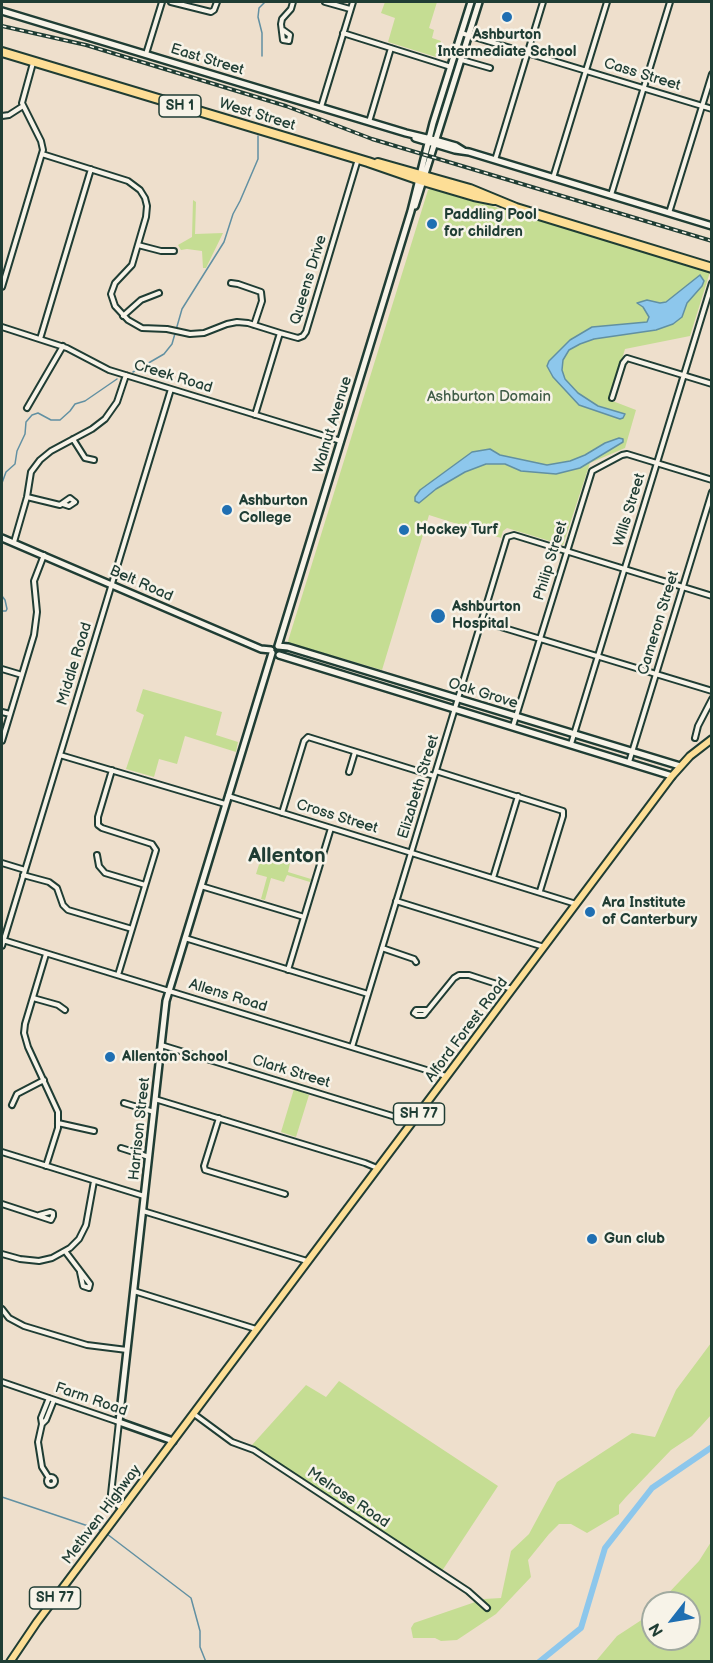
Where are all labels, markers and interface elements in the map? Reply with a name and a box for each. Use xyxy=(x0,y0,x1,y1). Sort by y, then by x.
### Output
marker: Ashburton Intermediate School xyxy=(500,10,514,24)
place label: Ashburton Intermediate School xyxy=(437,26,577,61)
street label: East Street xyxy=(168,40,246,80)
street label: Cass Street xyxy=(601,55,683,95)
road number: SH 1 xyxy=(159,95,201,117)
street label: West Street xyxy=(217,95,297,135)
place label: Paddling Pool for children xyxy=(444,206,537,241)
marker: Paddling Pool for children xyxy=(425,217,439,231)
street label: Queens Drive xyxy=(287,233,331,327)
street label: Creek Road xyxy=(132,357,214,397)
street label: Walnut Avenue xyxy=(310,374,356,476)
park label: Ashburton Domain xyxy=(427,388,551,406)
street label: Wills Street xyxy=(610,471,650,549)
place label: Ashburton College xyxy=(239,492,308,527)
marker: Ashburton College xyxy=(220,503,234,517)
street label: Philip Street xyxy=(530,519,572,603)
place label: Hockey Turf xyxy=(416,521,498,539)
marker: Hockey Turf xyxy=(397,523,411,537)
street label: Belt Road xyxy=(107,562,175,606)
street label: Cameron Street xyxy=(635,569,683,677)
place label: Ashburton Hospital xyxy=(452,598,521,633)
marker: Ashburton Hospital xyxy=(429,607,447,625)
street label: Middle Road xyxy=(54,620,96,708)
street label: Oak Grove xyxy=(446,675,520,713)
street label: Elizabeth Street xyxy=(395,733,443,841)
street label: Cross Street xyxy=(294,796,380,838)
district label: Allenton xyxy=(248,844,326,870)
place label: Ara Institute of Canterbury xyxy=(602,894,697,929)
marker: Ara Institute of Canterbury xyxy=(583,905,597,919)
street label: Alford Forest Road xyxy=(422,974,512,1086)
street label: Allens Road xyxy=(187,976,269,1016)
place label: Allenton School xyxy=(122,1048,228,1066)
marker: Allenton School xyxy=(103,1050,117,1064)
street label: Clark Street xyxy=(250,1052,332,1092)
street label: Harrison Street xyxy=(126,1077,154,1181)
road number: SH 77 xyxy=(394,1103,444,1125)
place label: Gun club xyxy=(604,1230,665,1248)
marker: Gun club xyxy=(585,1232,599,1246)
street label: Farm Road xyxy=(53,1379,129,1421)
street label: Methven Highway xyxy=(59,1462,145,1568)
street label: Melrose Road xyxy=(303,1464,393,1532)
road number: SH 77 xyxy=(29,1587,80,1609)
north arrow xyxy=(641,1591,701,1651)
text: N xyxy=(646,1619,668,1640)

